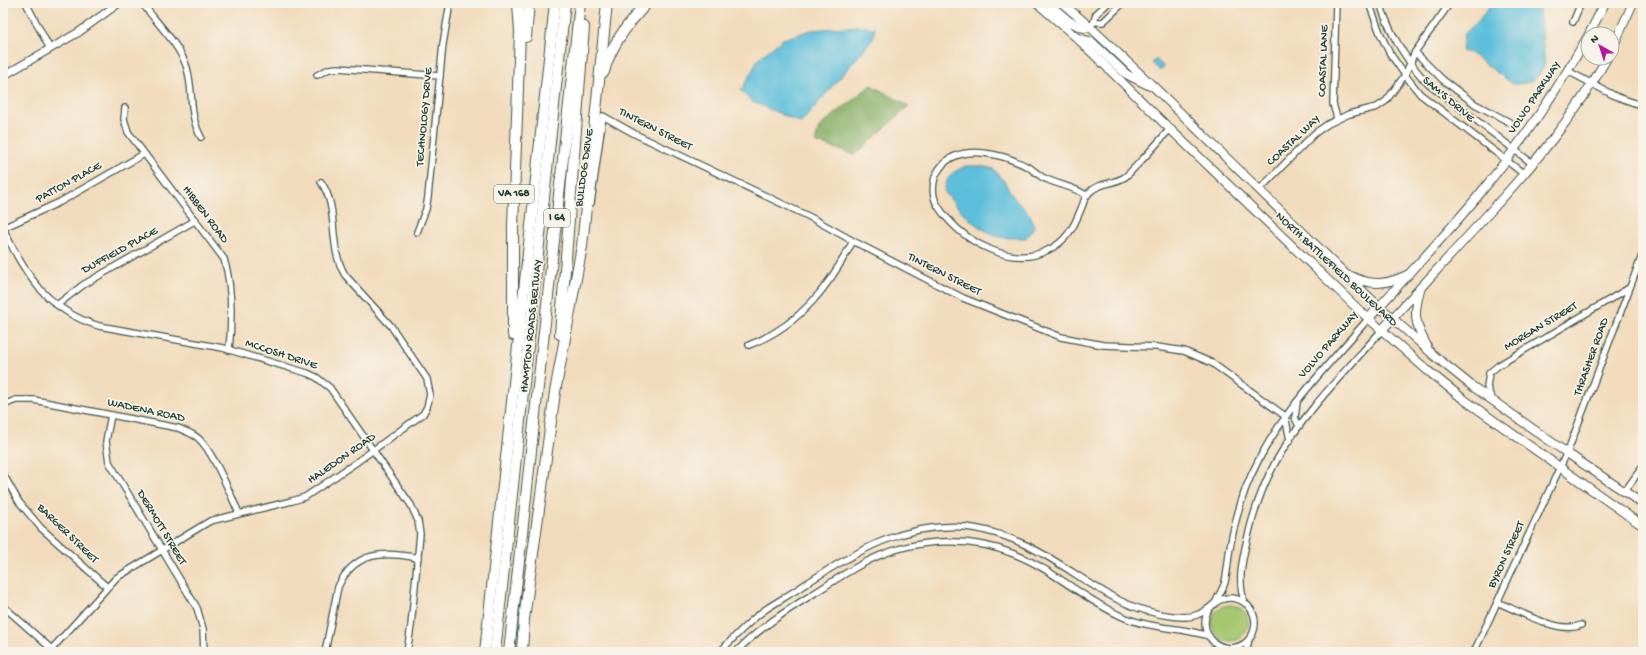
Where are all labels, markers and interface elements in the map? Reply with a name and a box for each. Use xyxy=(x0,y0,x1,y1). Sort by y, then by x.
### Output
street label: COASTAL LANE xyxy=(1316,24,1332,97)
north arrow xyxy=(1580,26,1620,66)
text: N xyxy=(1588,33,1602,47)
street label: VOLVO PARKWAY xyxy=(1505,59,1565,138)
street label: TECHNOLOGY DRIVE xyxy=(414,66,436,168)
street label: SAM'S DRIVE xyxy=(1419,74,1477,126)
street label: TINTERN STREET xyxy=(615,105,695,155)
street label: COASTAL WAY xyxy=(1264,112,1324,169)
street label: BULLDOG DRIVE xyxy=(572,128,597,209)
street label: PATTON PLACE xyxy=(33,159,105,207)
street label: HIBBEN ROAD xyxy=(179,183,231,247)
road number: VA 168 xyxy=(494,185,534,203)
road number: I 64 xyxy=(544,209,570,227)
street label: NORTH BATTLEFIELD BOULEVARD xyxy=(1272,210,1400,330)
street label: DUFFIELD PLACE xyxy=(79,224,161,278)
street label: TINTERN STREET xyxy=(904,250,984,300)
street label: HAMPTON ROADS BELTWAY xyxy=(518,258,546,393)
street label: MORGAN STREET xyxy=(1502,299,1581,354)
street label: VOLVO PARKWAY xyxy=(1295,308,1362,382)
street label: THRASHER ROAD xyxy=(1571,316,1613,399)
street label: MCCOSH DRIVE xyxy=(243,337,319,373)
street label: WADENA ROAD xyxy=(106,396,186,426)
street label: HALEDON ROAD xyxy=(305,430,379,488)
street label: DERMOTT STREET xyxy=(133,487,190,569)
street label: BARGER STREET xyxy=(33,501,102,568)
street label: BYRON STREET xyxy=(1485,518,1529,591)

